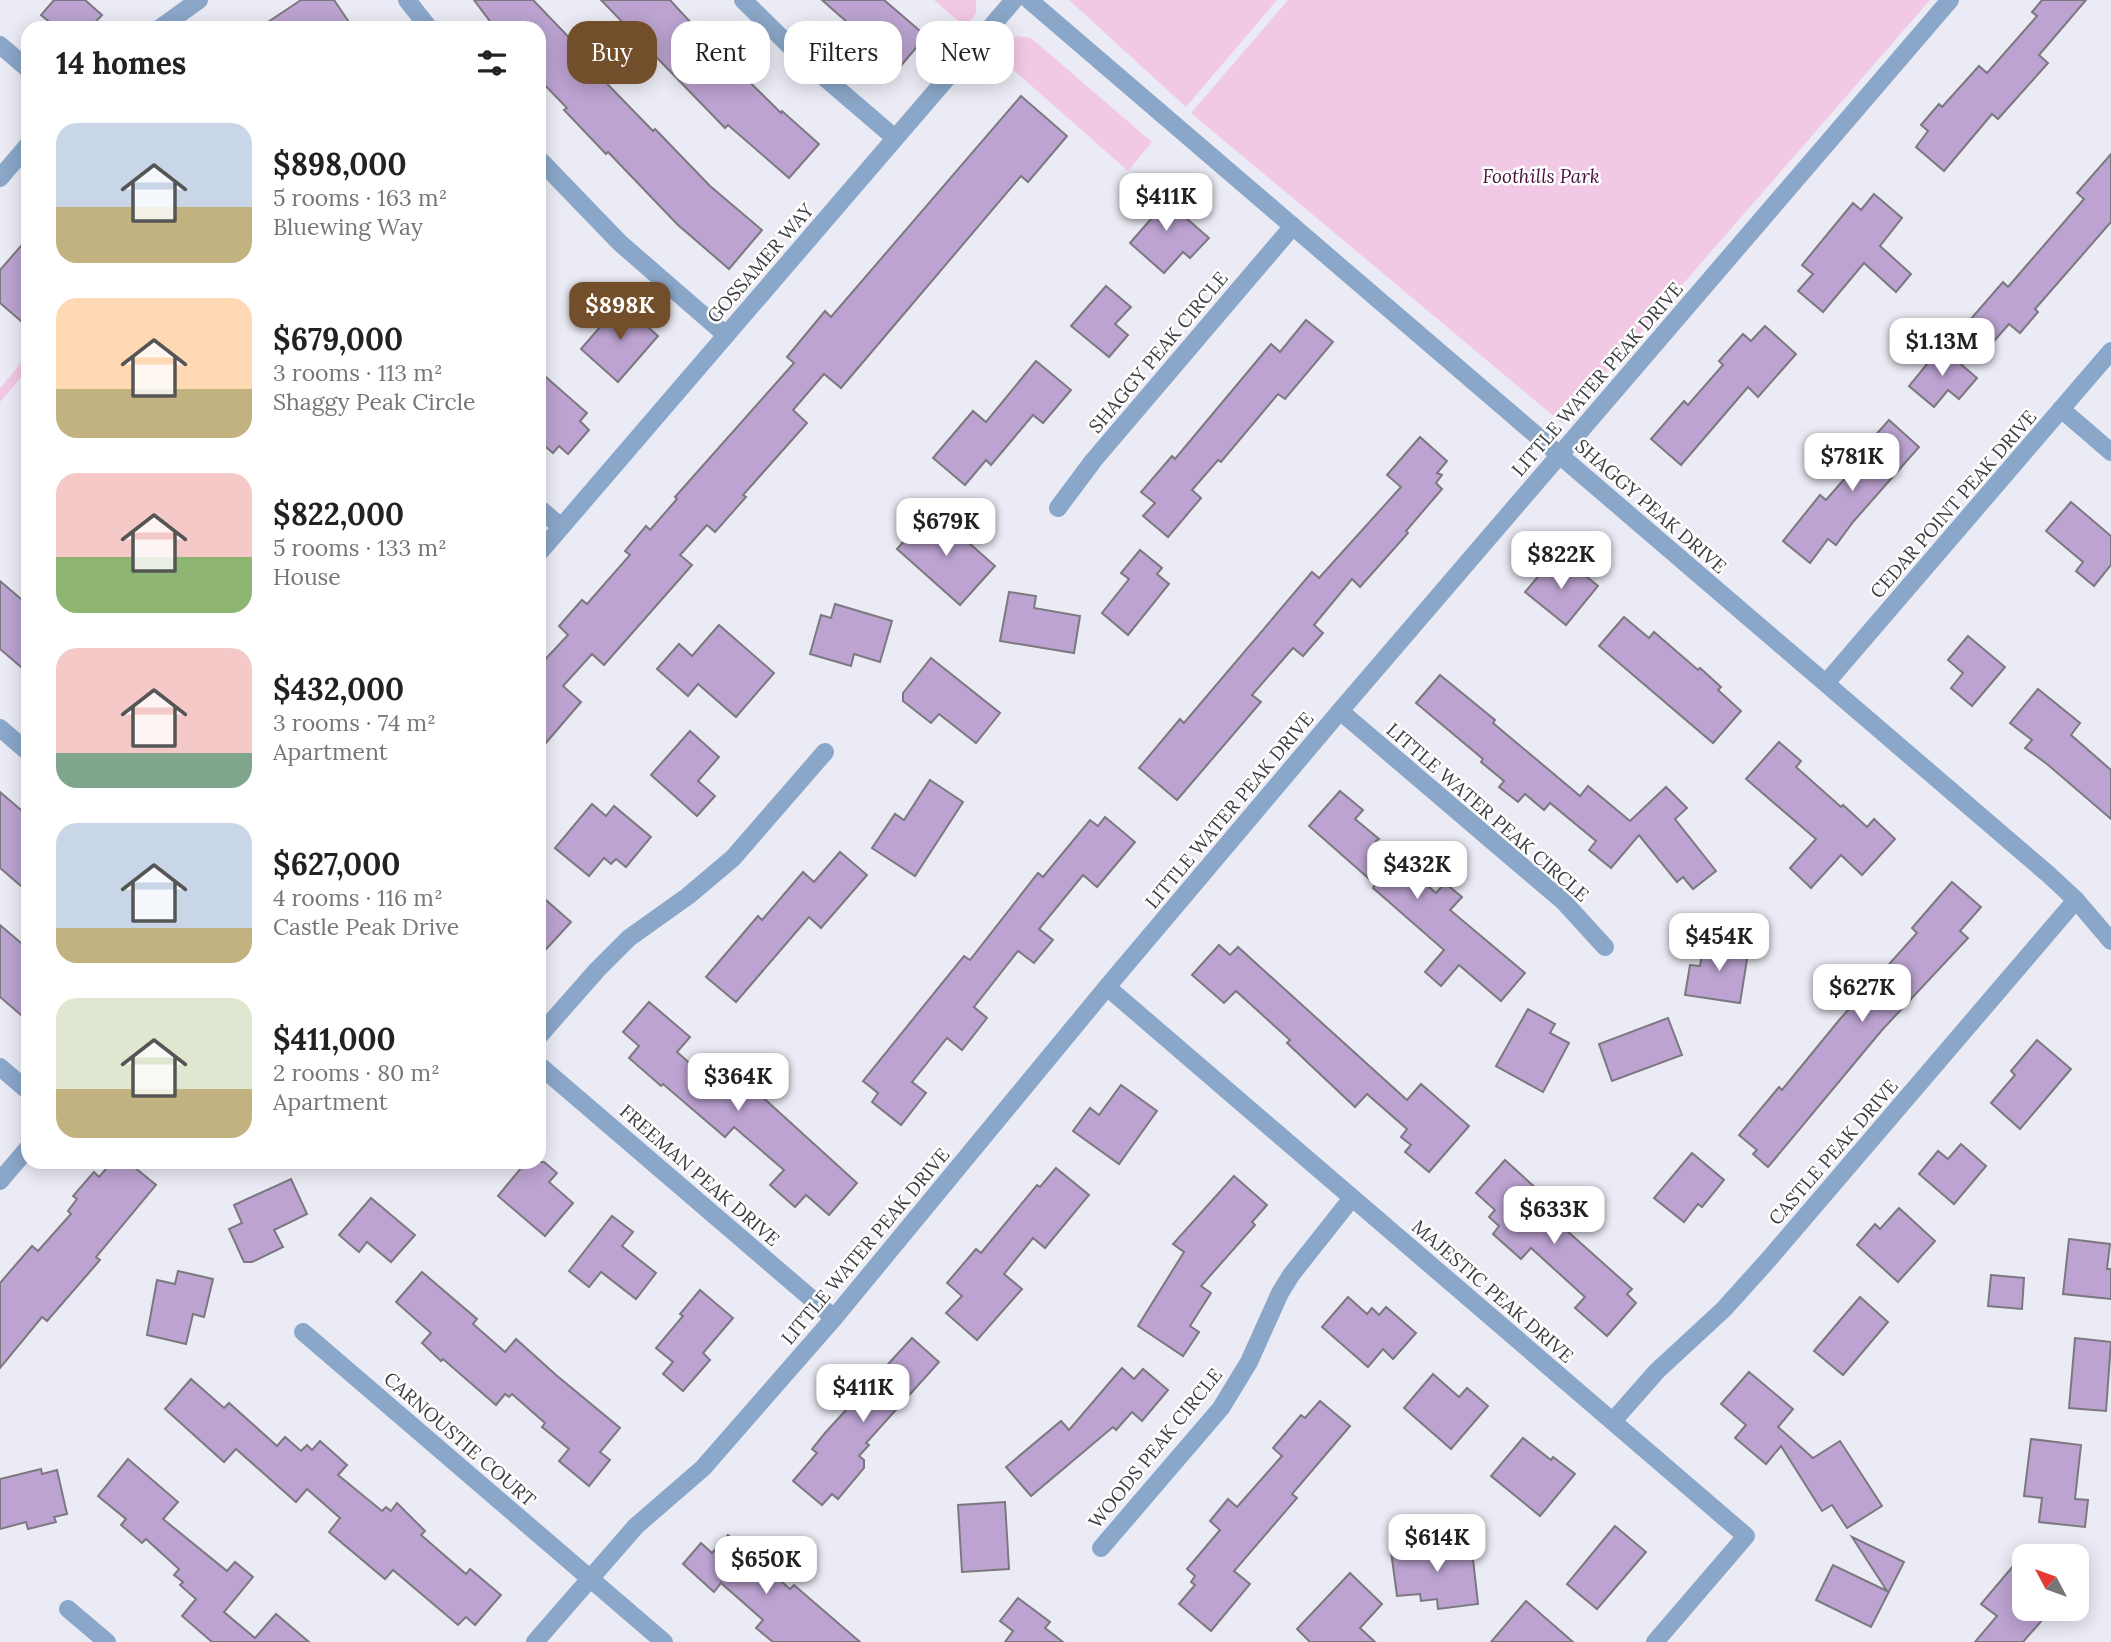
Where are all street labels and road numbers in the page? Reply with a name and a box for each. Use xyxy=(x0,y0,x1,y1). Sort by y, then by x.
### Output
street label: GOSSAMER WAY xyxy=(702,198,819,328)
street label: SHAGGY PEAK CIRCLE xyxy=(1083,266,1233,438)
street label: LITTLE WATER PEAK DRIVE xyxy=(1506,277,1688,481)
street label: CEDAR POINT PEAK DRIVE xyxy=(1865,405,2041,603)
street label: SHAGGY PEAK DRIVE xyxy=(1570,434,1732,578)
street label: LITTLE WATER PEAK DRIVE xyxy=(1140,707,1318,913)
street label: LITTLE WATER PEAK CIRCLE xyxy=(1382,717,1594,907)
street label: CASTLE PEAK DRIVE xyxy=(1763,1074,1903,1230)
street label: FREEMAN PEAK DRIVE xyxy=(615,1099,785,1251)
street label: LITTLE WATER PEAK DRIVE xyxy=(776,1143,954,1349)
street label: MAJESTIC PEAK DRIVE xyxy=(1407,1214,1579,1368)
street label: WOODS PEAK CIRCLE xyxy=(1083,1363,1227,1533)
street label: CARNOUSTIE COURT xyxy=(379,1367,541,1511)

